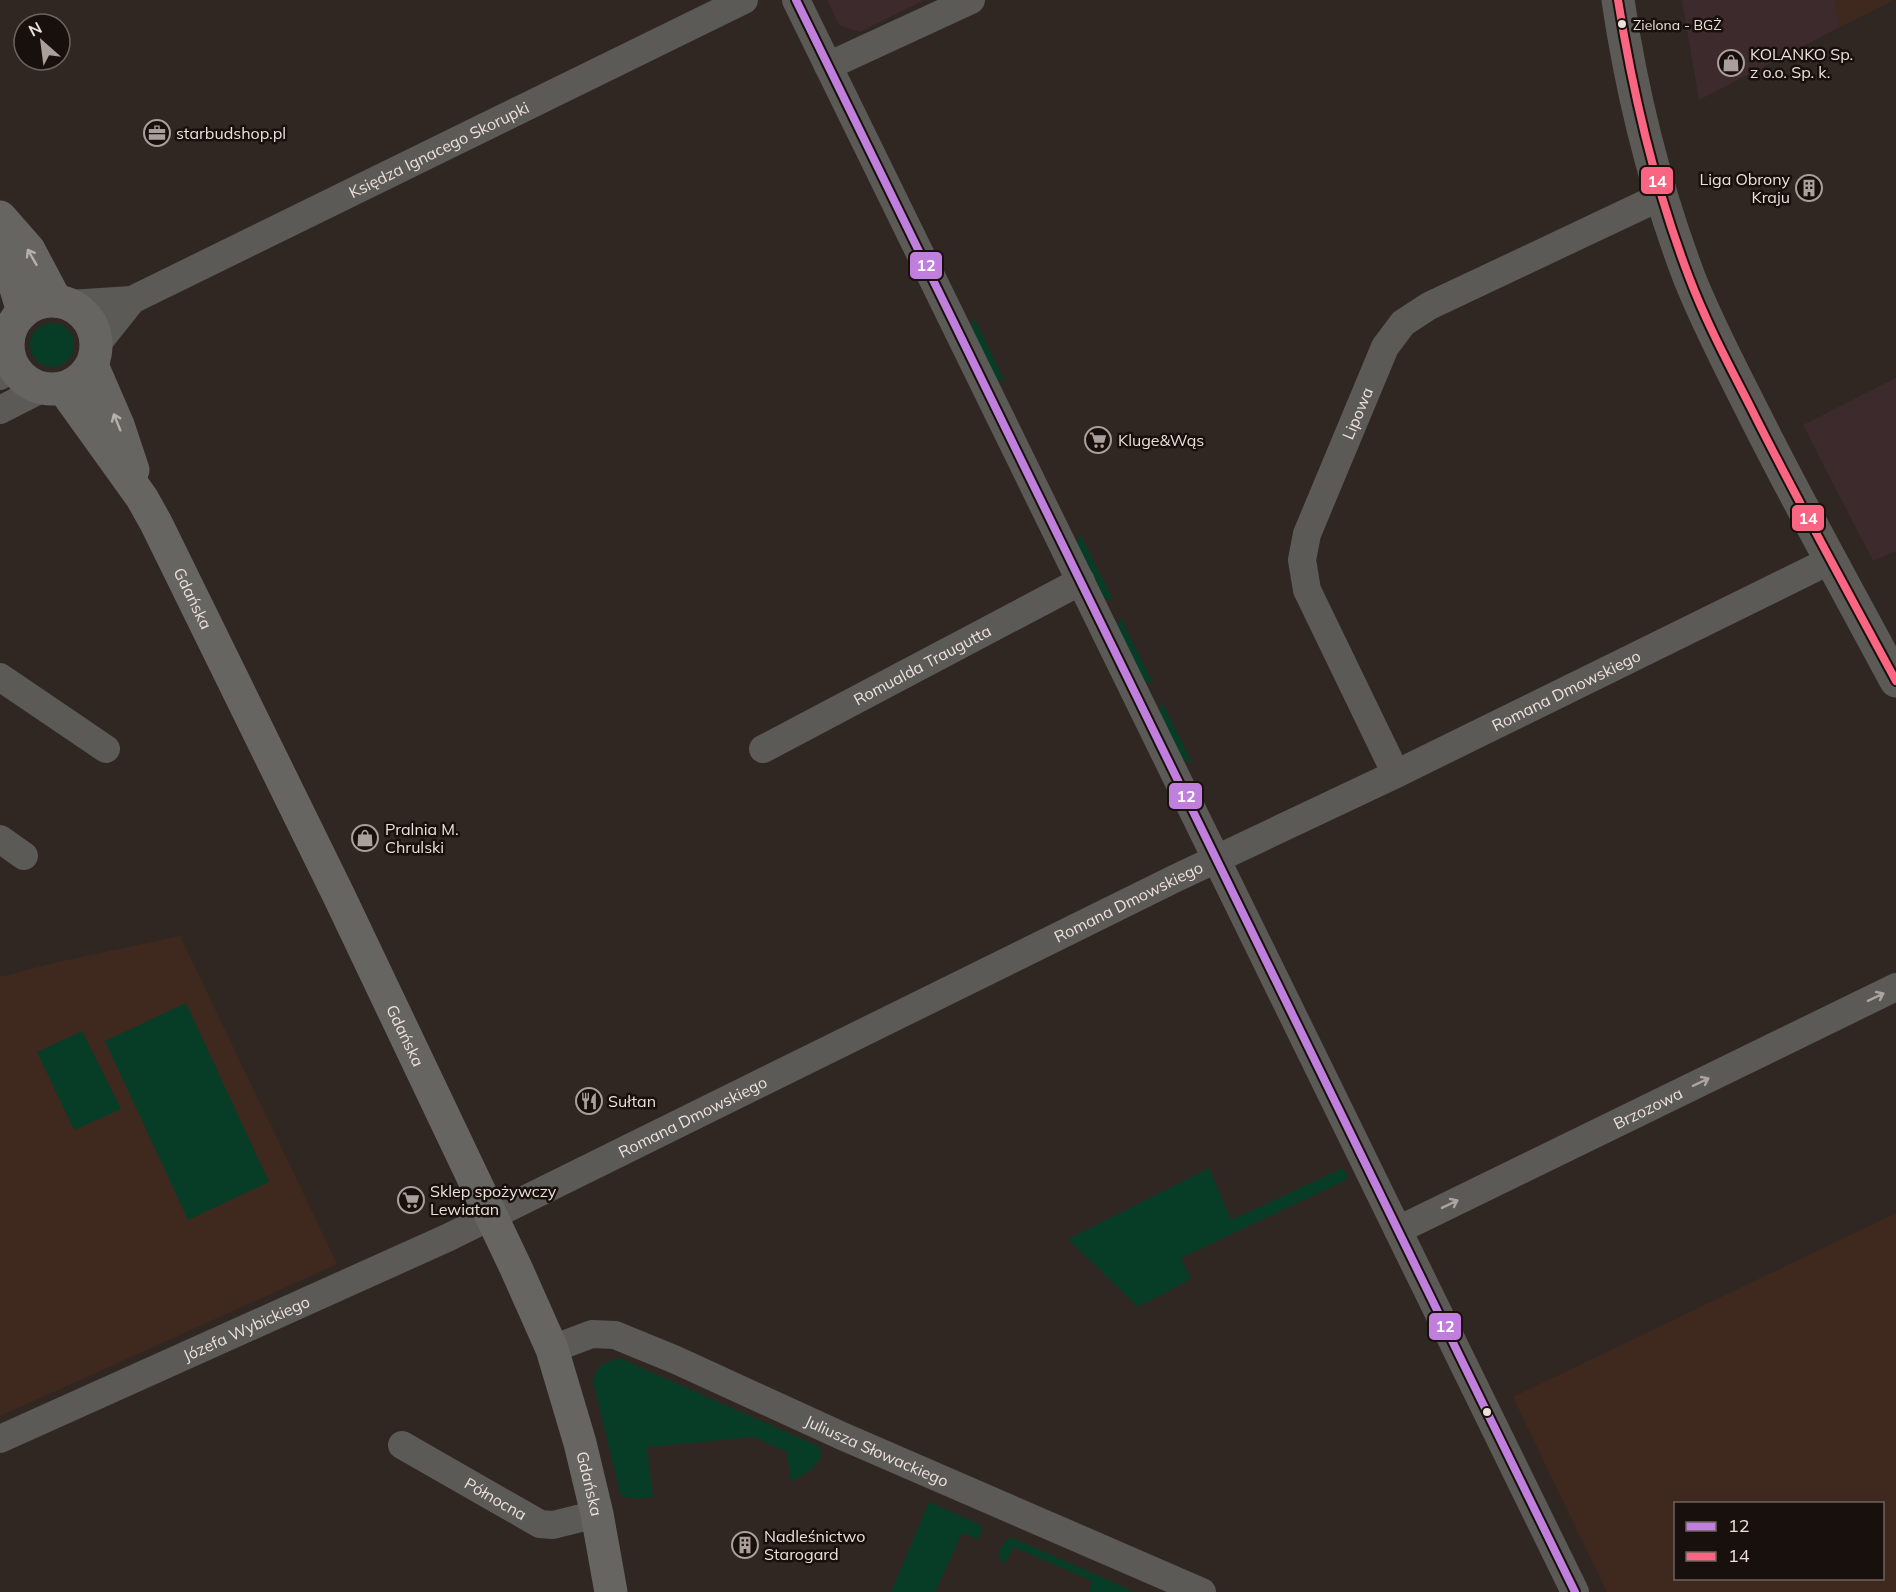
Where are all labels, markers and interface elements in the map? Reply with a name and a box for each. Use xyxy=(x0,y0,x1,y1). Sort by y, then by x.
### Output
north arrow xyxy=(12,12,72,72)
place label: Zielona - BGŻ xyxy=(1633,16,1722,34)
text: N xyxy=(25,17,45,40)
marker: Zielona - BGŻ xyxy=(1616,18,1628,30)
place label: KOLANKO Sp. z o.o. Sp. k. xyxy=(1750,44,1853,82)
shop icon: KOLANKO Sp. z o.o. Sp. k. xyxy=(1716,48,1746,78)
street label: Księdza Ignacego Skorupki xyxy=(345,97,532,202)
office icon: starbudshop.pl xyxy=(142,118,172,148)
place label: starbudshop.pl xyxy=(176,123,286,143)
line badge: 14 xyxy=(1640,166,1674,195)
place label: Liga Obrony Kraju xyxy=(1699,169,1790,207)
text: 14 xyxy=(1647,171,1667,191)
building icon: Liga Obrony Kraju xyxy=(1794,173,1824,203)
one-way arrow xyxy=(25,249,37,266)
line badge: 12 xyxy=(909,251,943,280)
text: 12 xyxy=(916,255,936,275)
street label: Lipowa xyxy=(1338,384,1377,442)
one-way arrow xyxy=(111,414,122,432)
supermarket icon: Kluge&Wąs xyxy=(1083,425,1113,455)
place label: Kluge&Wąs xyxy=(1118,430,1204,450)
line badge: 14 xyxy=(1791,504,1825,532)
text: 14 xyxy=(1798,508,1818,528)
street label: Gdańska xyxy=(169,564,216,632)
street label: Romualda Traugutta xyxy=(850,620,994,709)
street label: Romana Dmowskiego xyxy=(1488,645,1644,735)
line badge: 12 xyxy=(1168,782,1203,810)
text: 12 xyxy=(1176,786,1196,806)
place label: Pralnia M. Chrulski xyxy=(385,819,459,857)
shop icon: Pralnia M. Chrulski xyxy=(350,823,380,853)
street label: Romana Dmowskiego xyxy=(1051,857,1206,947)
one-way arrow xyxy=(1867,990,1885,1002)
street label: Gdańska xyxy=(382,1001,429,1070)
street label: Romana Dmowskiego xyxy=(615,1072,770,1162)
one-way arrow xyxy=(1692,1076,1710,1088)
street label: Brzozowa xyxy=(1610,1083,1686,1133)
restaurant icon: Sułtan xyxy=(574,1086,604,1116)
place label: Sułtan xyxy=(608,1091,656,1111)
place label: Sklep spożywczy Lewiatan xyxy=(430,1181,557,1219)
supermarket icon: Sklep spożywczy Lewiatan xyxy=(396,1185,426,1215)
one-way arrow xyxy=(1441,1198,1459,1210)
street label: Józefa Wybickiego xyxy=(180,1291,313,1365)
line badge: 12 xyxy=(1428,1312,1462,1341)
text: 12 xyxy=(1435,1316,1455,1336)
unlabelled marker xyxy=(1481,1406,1493,1418)
street label: Juliusza Słowackiego xyxy=(802,1410,952,1491)
street label: Gdańska xyxy=(572,1449,607,1518)
street label: Północna xyxy=(461,1473,530,1524)
legend xyxy=(1674,1502,1884,1580)
text: 12 xyxy=(1728,1514,1750,1537)
place label: Nadleśnictwo Starogard xyxy=(764,1526,865,1564)
building icon: Nadleśnictwo Starogard xyxy=(730,1530,760,1560)
text: 14 xyxy=(1728,1544,1750,1567)

